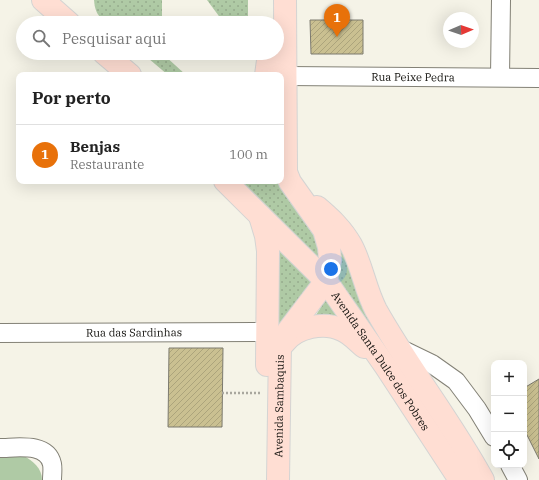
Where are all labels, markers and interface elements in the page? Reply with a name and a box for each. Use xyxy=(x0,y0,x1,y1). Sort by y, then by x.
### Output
pin: 1 xyxy=(324,4,350,37)
north arrow xyxy=(443,12,479,48)
search box xyxy=(16,16,284,60)
icon: search xyxy=(30,27,52,49)
text: Pesquisar aqui xyxy=(62,29,166,48)
street label: Rua Peixe Pedra xyxy=(371,70,455,84)
text: Por perto xyxy=(32,87,111,109)
text: Benjas xyxy=(70,137,120,156)
text: 1 xyxy=(41,146,49,163)
text: 100 m xyxy=(229,146,268,163)
text: Restaurante xyxy=(70,156,144,173)
your location xyxy=(321,259,341,279)
street label: Avenida Santa Dulce dos Pobres xyxy=(328,289,433,433)
street label: Rua das Sardinhas xyxy=(86,325,182,340)
street label: Avenida Sambaquis xyxy=(271,355,287,457)
map controls xyxy=(491,360,527,468)
button: + xyxy=(491,360,527,396)
button: − xyxy=(491,396,527,432)
button: locate xyxy=(491,432,527,468)

